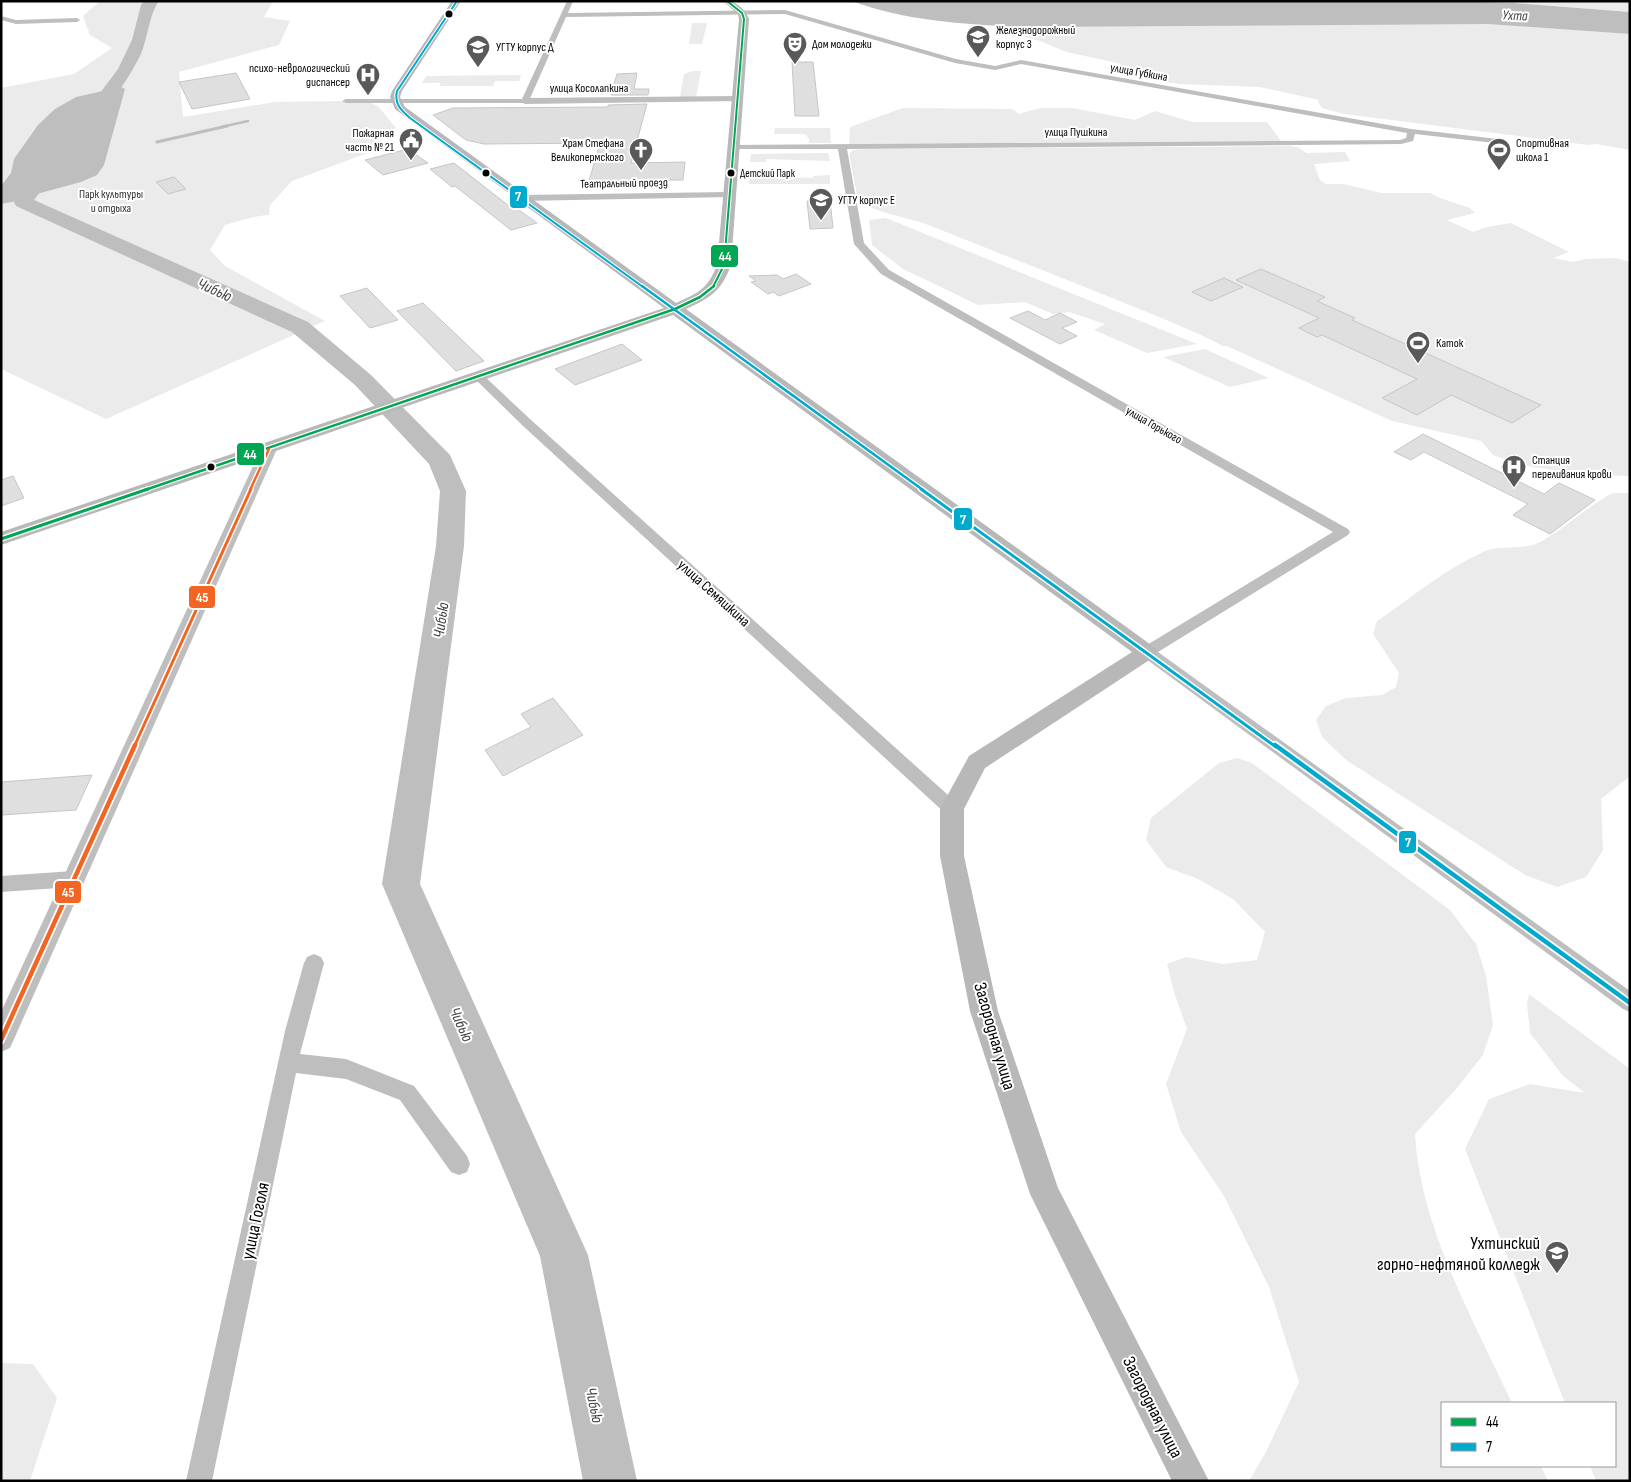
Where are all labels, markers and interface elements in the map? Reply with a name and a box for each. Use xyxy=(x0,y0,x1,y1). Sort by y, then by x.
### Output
water label: Ухта xyxy=(1502,7,1528,24)
unlabelled marker xyxy=(444,9,454,19)
place label: Железнодорожный корпус 3 xyxy=(996,23,1075,52)
school or university icon: Железнодорожный корпус 3 xyxy=(965,24,991,58)
theatre icon: Дом молодежи xyxy=(782,31,808,65)
school or university icon: УГТУ корпус Д xyxy=(465,34,491,68)
place label: Дом молодежи xyxy=(812,37,872,52)
place label: УГТУ корпус Д xyxy=(496,40,554,55)
street label: улица Губкина xyxy=(1109,60,1169,85)
place label: психо-неврологический диспансер xyxy=(249,61,350,90)
hospital icon: психо-неврологический диспансер xyxy=(355,62,381,96)
street label: улица Косолапкина xyxy=(550,81,629,96)
street label: улица Пушкина xyxy=(1045,125,1108,140)
place label: Пожарная часть № 21 xyxy=(345,126,395,155)
public building icon: Пожарная часть № 21 xyxy=(398,127,424,161)
place label: Храм Стефана Великопермского xyxy=(551,136,624,165)
place label: Спортивная школа 1 xyxy=(1516,136,1569,165)
church icon: Храм Стефана Великопермского xyxy=(628,137,654,171)
sports icon: Спортивная школа 1 xyxy=(1486,137,1512,171)
place label: Детский Парк xyxy=(740,167,796,180)
unlabelled marker xyxy=(481,168,491,178)
marker: Детский Парк xyxy=(726,168,736,178)
street label: Театральный проезд xyxy=(580,175,668,192)
line badge: 7 xyxy=(509,185,528,209)
park label: Парк культуры и отдыха xyxy=(79,187,143,216)
school or university icon: УГТУ корпус Е xyxy=(808,187,834,221)
text: 7 xyxy=(515,188,522,205)
place label: УГТУ корпус Е xyxy=(838,193,895,208)
line badge: 44 xyxy=(710,244,739,268)
text: 44 xyxy=(718,248,732,265)
water label: Чибью xyxy=(194,274,235,306)
sports icon: Каток xyxy=(1405,330,1431,364)
place label: Каток xyxy=(1436,336,1464,351)
street label: улица Горького xyxy=(1123,403,1185,448)
line badge: 44 xyxy=(236,442,265,466)
text: 44 xyxy=(243,446,257,463)
place label: Станция переливания крови xyxy=(1532,453,1612,482)
hospital icon: Станция переливания крови xyxy=(1501,454,1527,488)
unlabelled marker xyxy=(206,462,216,472)
line badge: 7 xyxy=(953,507,973,531)
text: 7 xyxy=(960,511,967,528)
street label: улица Семяшкина xyxy=(673,556,754,631)
line badge: 45 xyxy=(188,585,216,609)
text: 45 xyxy=(196,589,208,606)
water label: Чибью xyxy=(430,601,453,639)
line badge: 7 xyxy=(1398,830,1417,854)
text: 7 xyxy=(1405,834,1412,851)
line badge: 45 xyxy=(54,880,82,904)
text: 45 xyxy=(62,884,74,901)
street label: Загородная улица xyxy=(969,980,1020,1092)
water label: Чибью xyxy=(445,1004,477,1045)
street label: улица Гоголя xyxy=(237,1181,274,1262)
place label: Ухтинский горно-нефтяной колледж xyxy=(1377,1233,1540,1275)
school or university icon: Ухтинский горно-нефтяной колледж xyxy=(1544,1240,1570,1274)
street label: Загородная улица xyxy=(1118,1353,1187,1461)
water label: Чибью xyxy=(581,1386,607,1425)
legend xyxy=(1441,1402,1616,1467)
text: 44 xyxy=(1486,1413,1499,1432)
text: 7 xyxy=(1486,1438,1492,1457)

